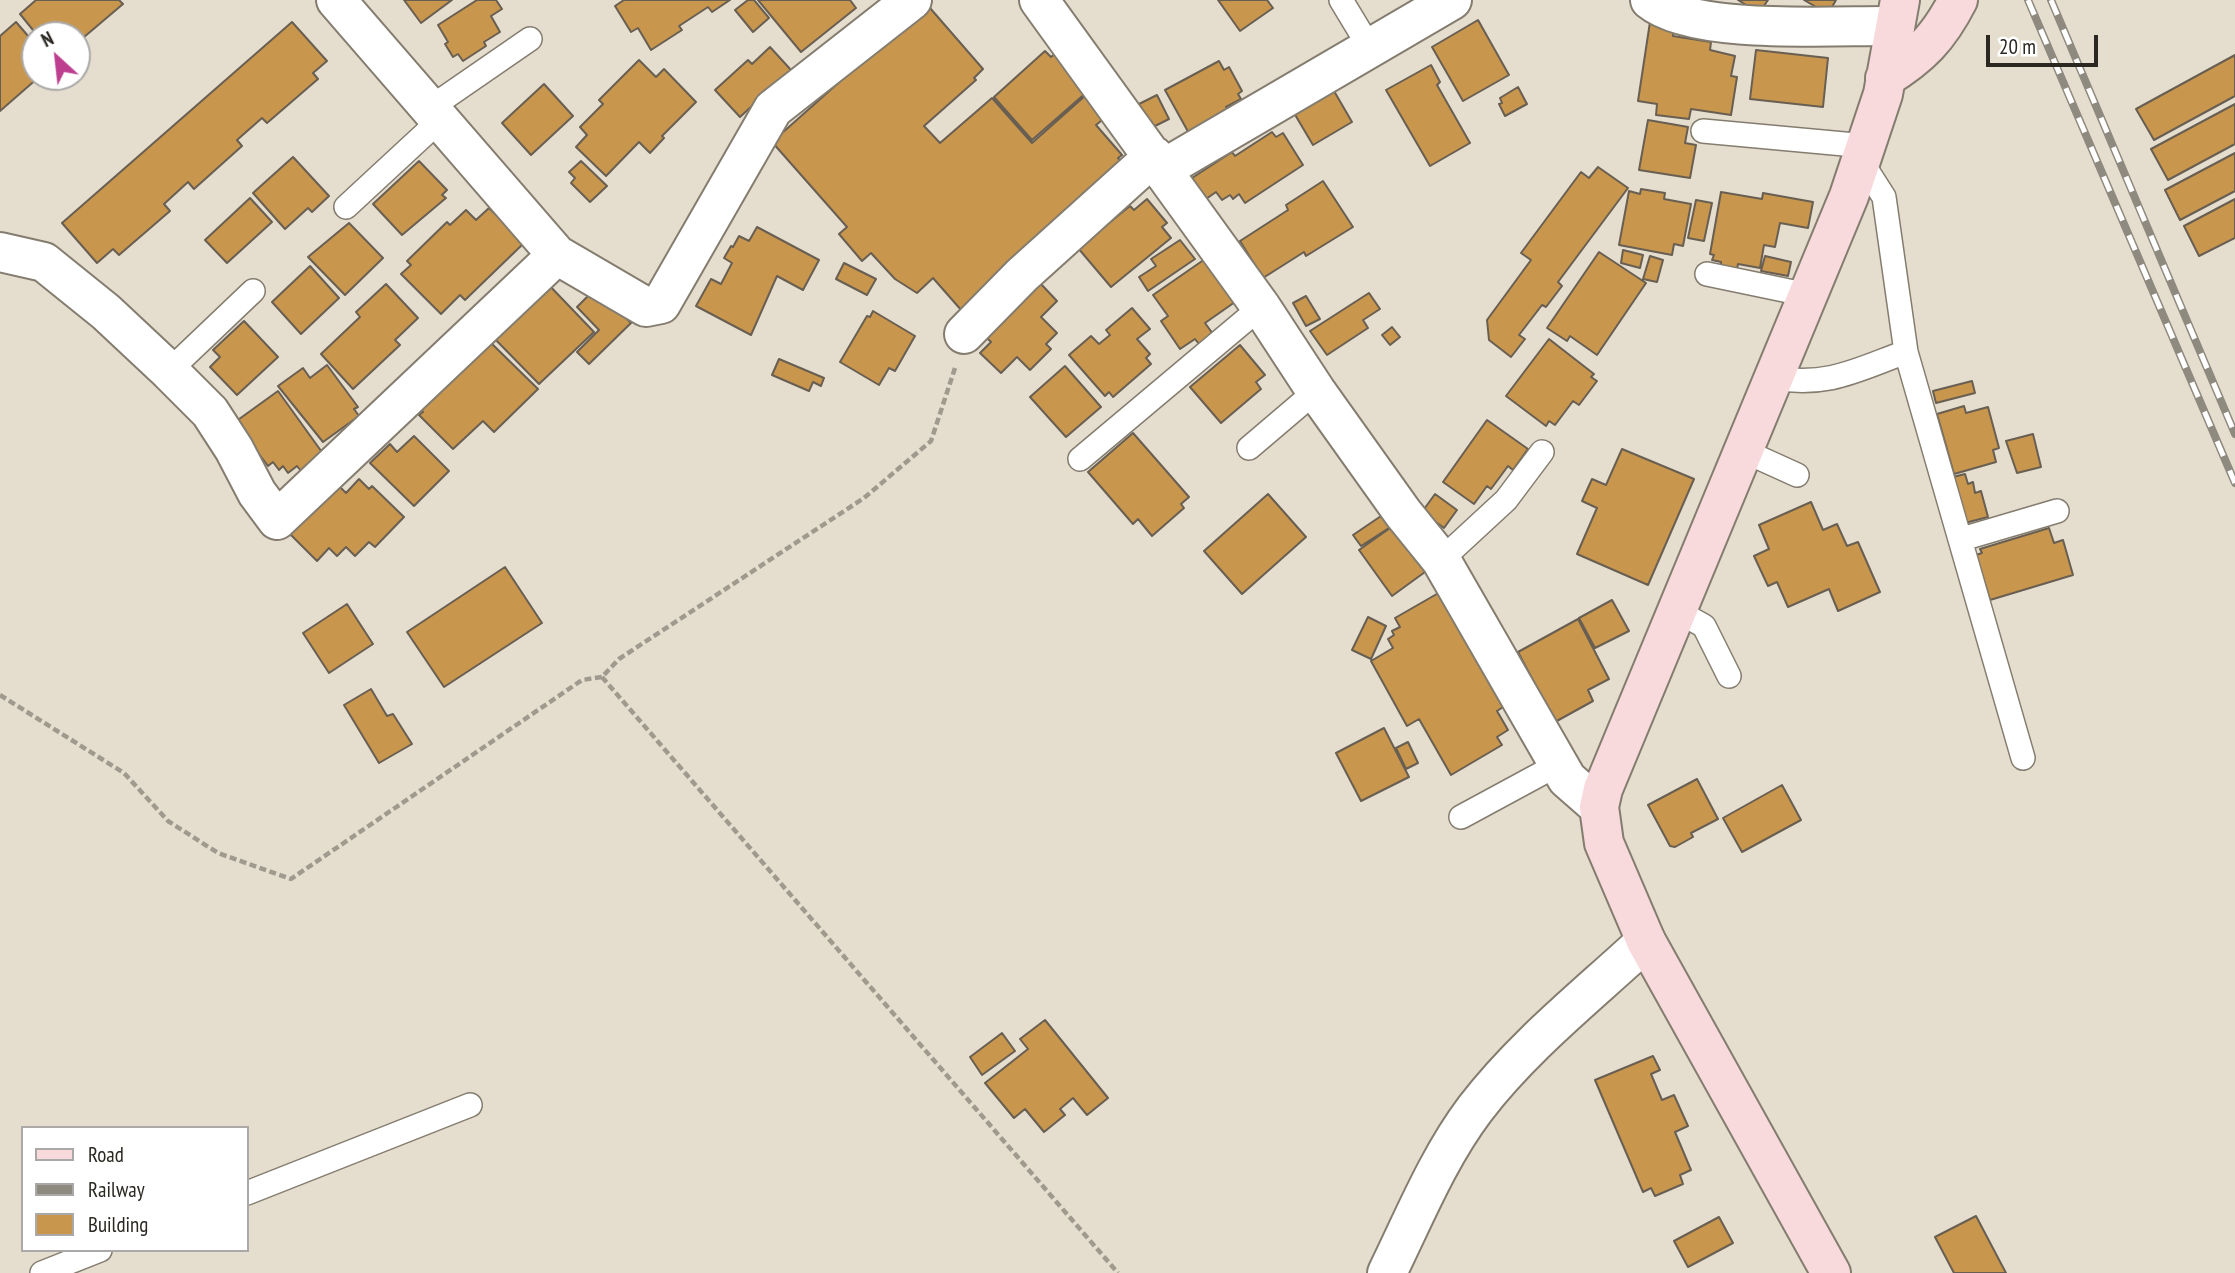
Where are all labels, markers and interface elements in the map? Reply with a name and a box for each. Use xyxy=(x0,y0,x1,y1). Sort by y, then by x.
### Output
north arrow xyxy=(21,21,91,91)
scale bar xyxy=(1990,21,2102,65)
text: N xyxy=(37,26,57,52)
text: 20 m xyxy=(1999,33,2036,60)
legend xyxy=(21,1126,248,1252)
text: Road xyxy=(88,1141,124,1168)
text: Railway xyxy=(88,1176,145,1203)
text: Building xyxy=(88,1211,148,1238)

